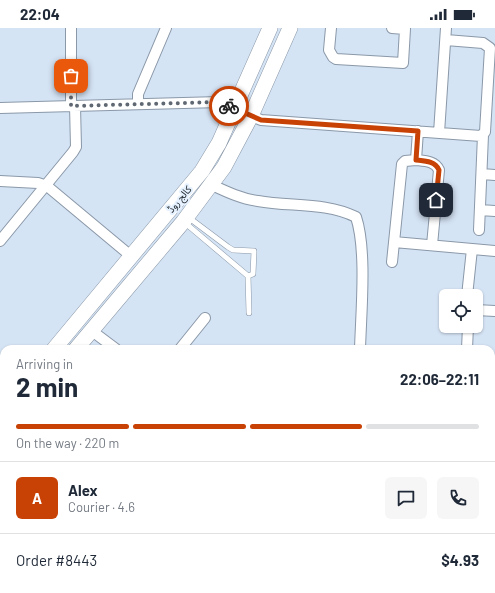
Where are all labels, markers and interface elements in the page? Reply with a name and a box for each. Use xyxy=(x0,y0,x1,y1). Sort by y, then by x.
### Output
text: 22:04 xyxy=(20,5,60,23)
pin xyxy=(54,59,88,93)
icon: bag xyxy=(60,65,82,87)
courier xyxy=(209,86,249,126)
icon: bike xyxy=(218,95,240,117)
street label: کالج روڈ xyxy=(164,183,196,216)
pin xyxy=(419,183,453,217)
icon: home xyxy=(425,189,447,211)
map controls xyxy=(439,289,483,333)
button: locate xyxy=(439,289,483,333)
text: Arriving in xyxy=(16,356,73,372)
text: 22:06–22:11 xyxy=(400,370,479,388)
text: 2 min xyxy=(16,371,78,402)
text: On the way · 220 m xyxy=(16,435,119,451)
button: chat xyxy=(385,477,427,519)
button: phone xyxy=(437,477,479,519)
text: Alex xyxy=(68,481,98,499)
text: A xyxy=(32,489,42,507)
text: Courier · 4.6 xyxy=(68,499,135,515)
text: Order #8443 xyxy=(16,551,97,569)
text: $4.93 xyxy=(441,551,479,569)

